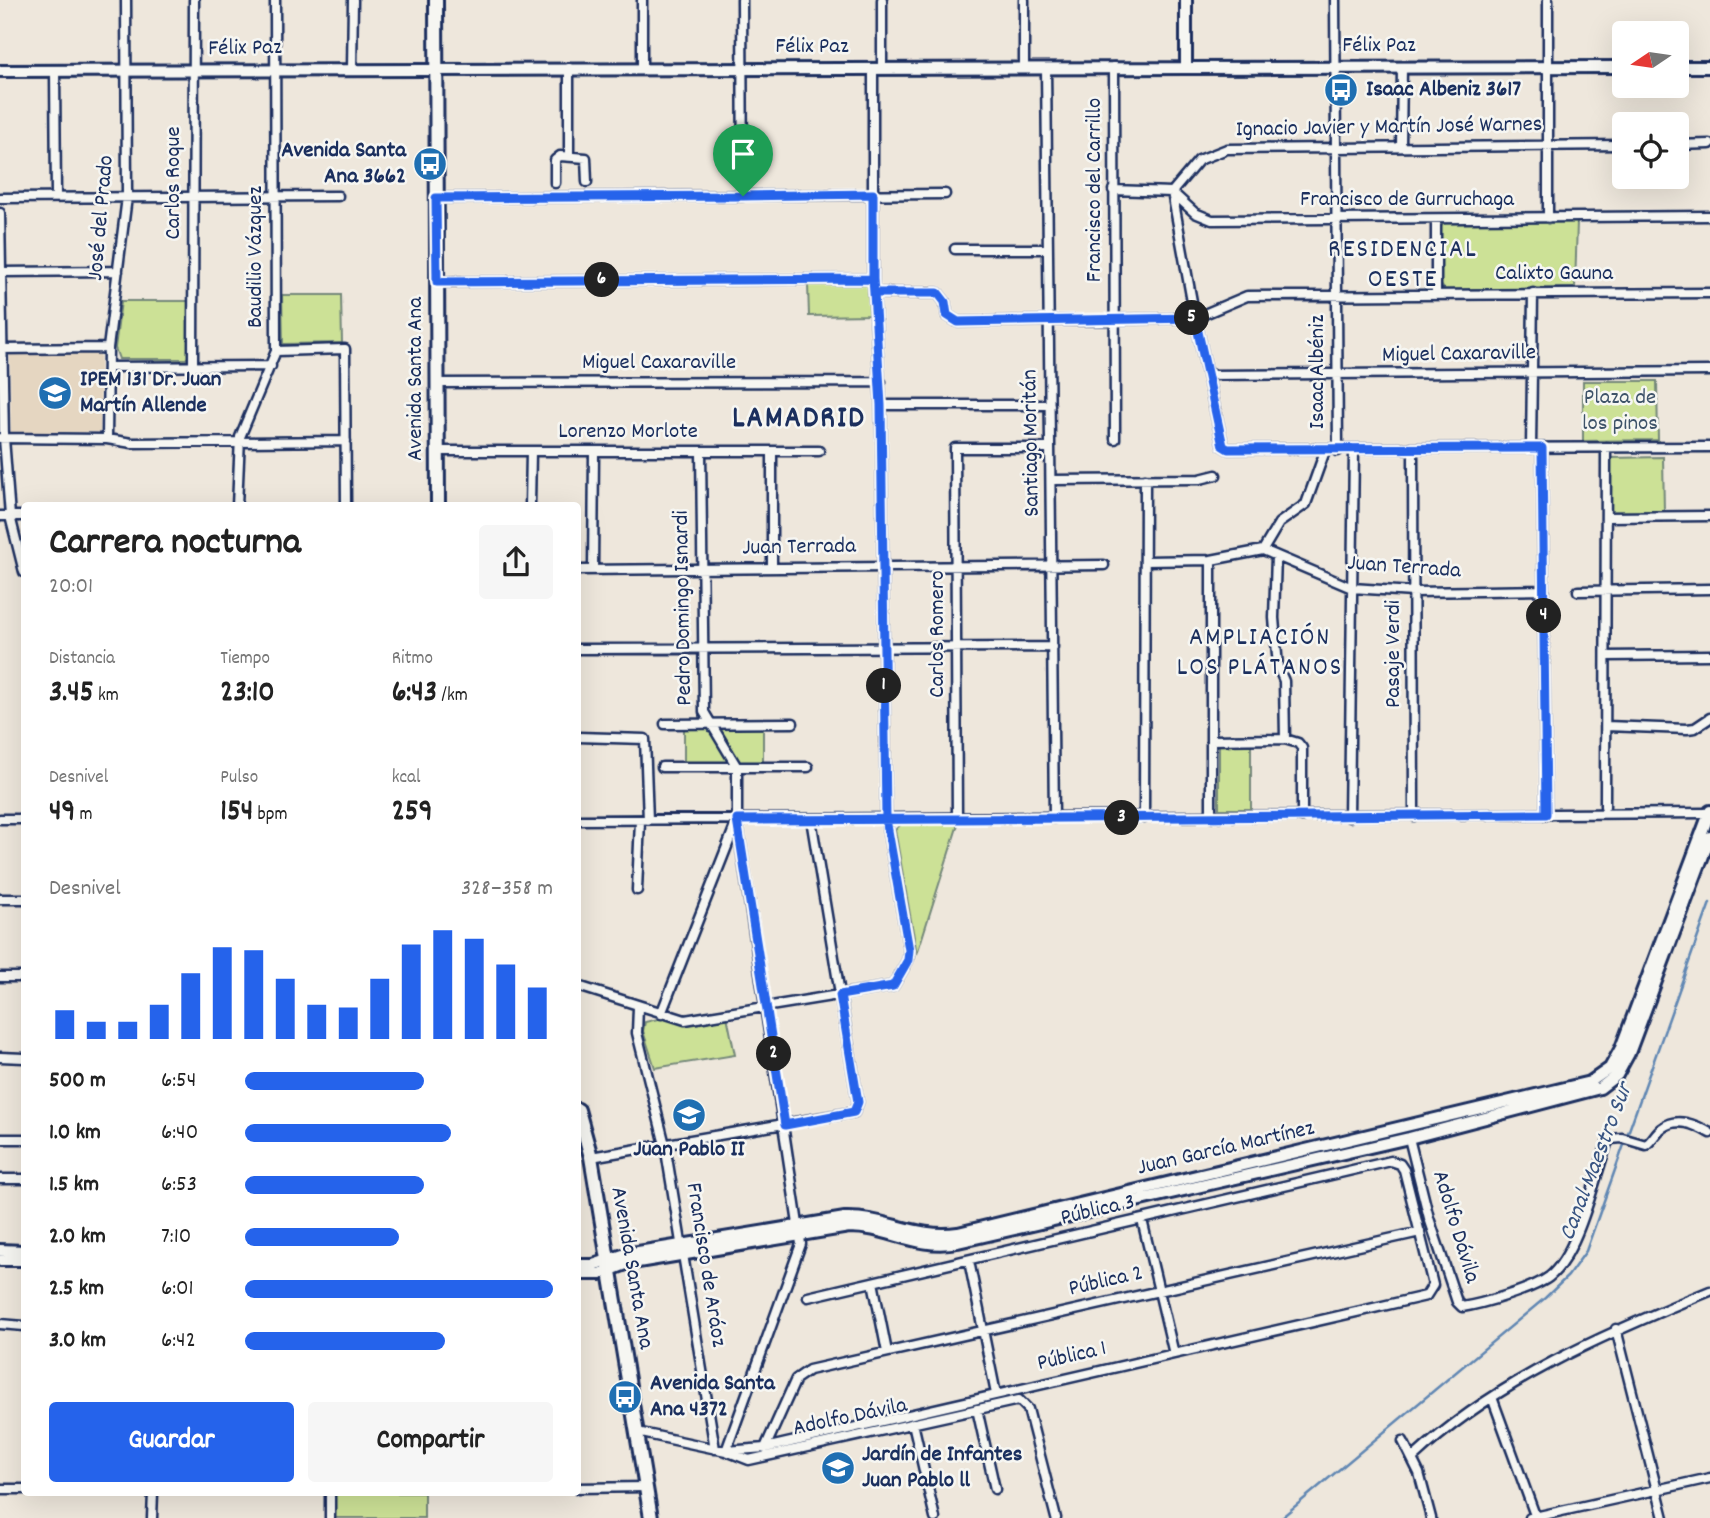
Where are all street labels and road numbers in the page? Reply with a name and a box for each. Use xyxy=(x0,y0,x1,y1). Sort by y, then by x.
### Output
street label: Félix Paz xyxy=(1342,30,1416,63)
street label: Félix Paz xyxy=(775,31,849,64)
street label: Félix Paz xyxy=(208,32,282,66)
street label: Francisco del Carrillo xyxy=(1079,98,1112,282)
street label: Ignacio Javier y Martín José Warnes xyxy=(1235,109,1543,147)
street label: Carlos Roque xyxy=(158,126,191,240)
street label: José del Prado xyxy=(80,154,124,282)
street label: Francisco de Gurruchaga xyxy=(1300,184,1515,217)
street label: Baudilio Vázquez xyxy=(240,186,273,328)
street label: Calixto Gauna xyxy=(1495,258,1614,291)
street label: Avenida Santa Ana xyxy=(400,296,433,461)
street label: Isaac Albéniz xyxy=(1302,315,1335,429)
street label: Miguel Caxaraville xyxy=(1382,337,1536,373)
street label: Miguel Caxaraville xyxy=(582,347,736,380)
street label: Santiago Moritán xyxy=(1014,369,1050,517)
street label: Lorenzo Morlote xyxy=(558,416,698,449)
street label: Pedro Domingo Isnardi xyxy=(666,510,702,706)
street label: Juan Terrada xyxy=(742,530,857,565)
street label: Juan Terrada xyxy=(1346,548,1463,589)
street label: Carlos Romero xyxy=(922,570,955,698)
street label: Pasaje Verdi xyxy=(1378,600,1411,708)
street label: Juan García Martínez xyxy=(1134,1113,1318,1185)
street label: Adolfo Dávila xyxy=(1422,1167,1488,1288)
street label: Francisco de Aráoz xyxy=(676,1181,734,1350)
street label: Avenida Santa Ana xyxy=(601,1184,662,1353)
street label: Pública 3 xyxy=(1057,1186,1139,1236)
street label: Pública 2 xyxy=(1066,1257,1146,1307)
street label: Pública 1 xyxy=(1034,1333,1110,1381)
street label: Adolfo Dávila xyxy=(790,1390,911,1446)

